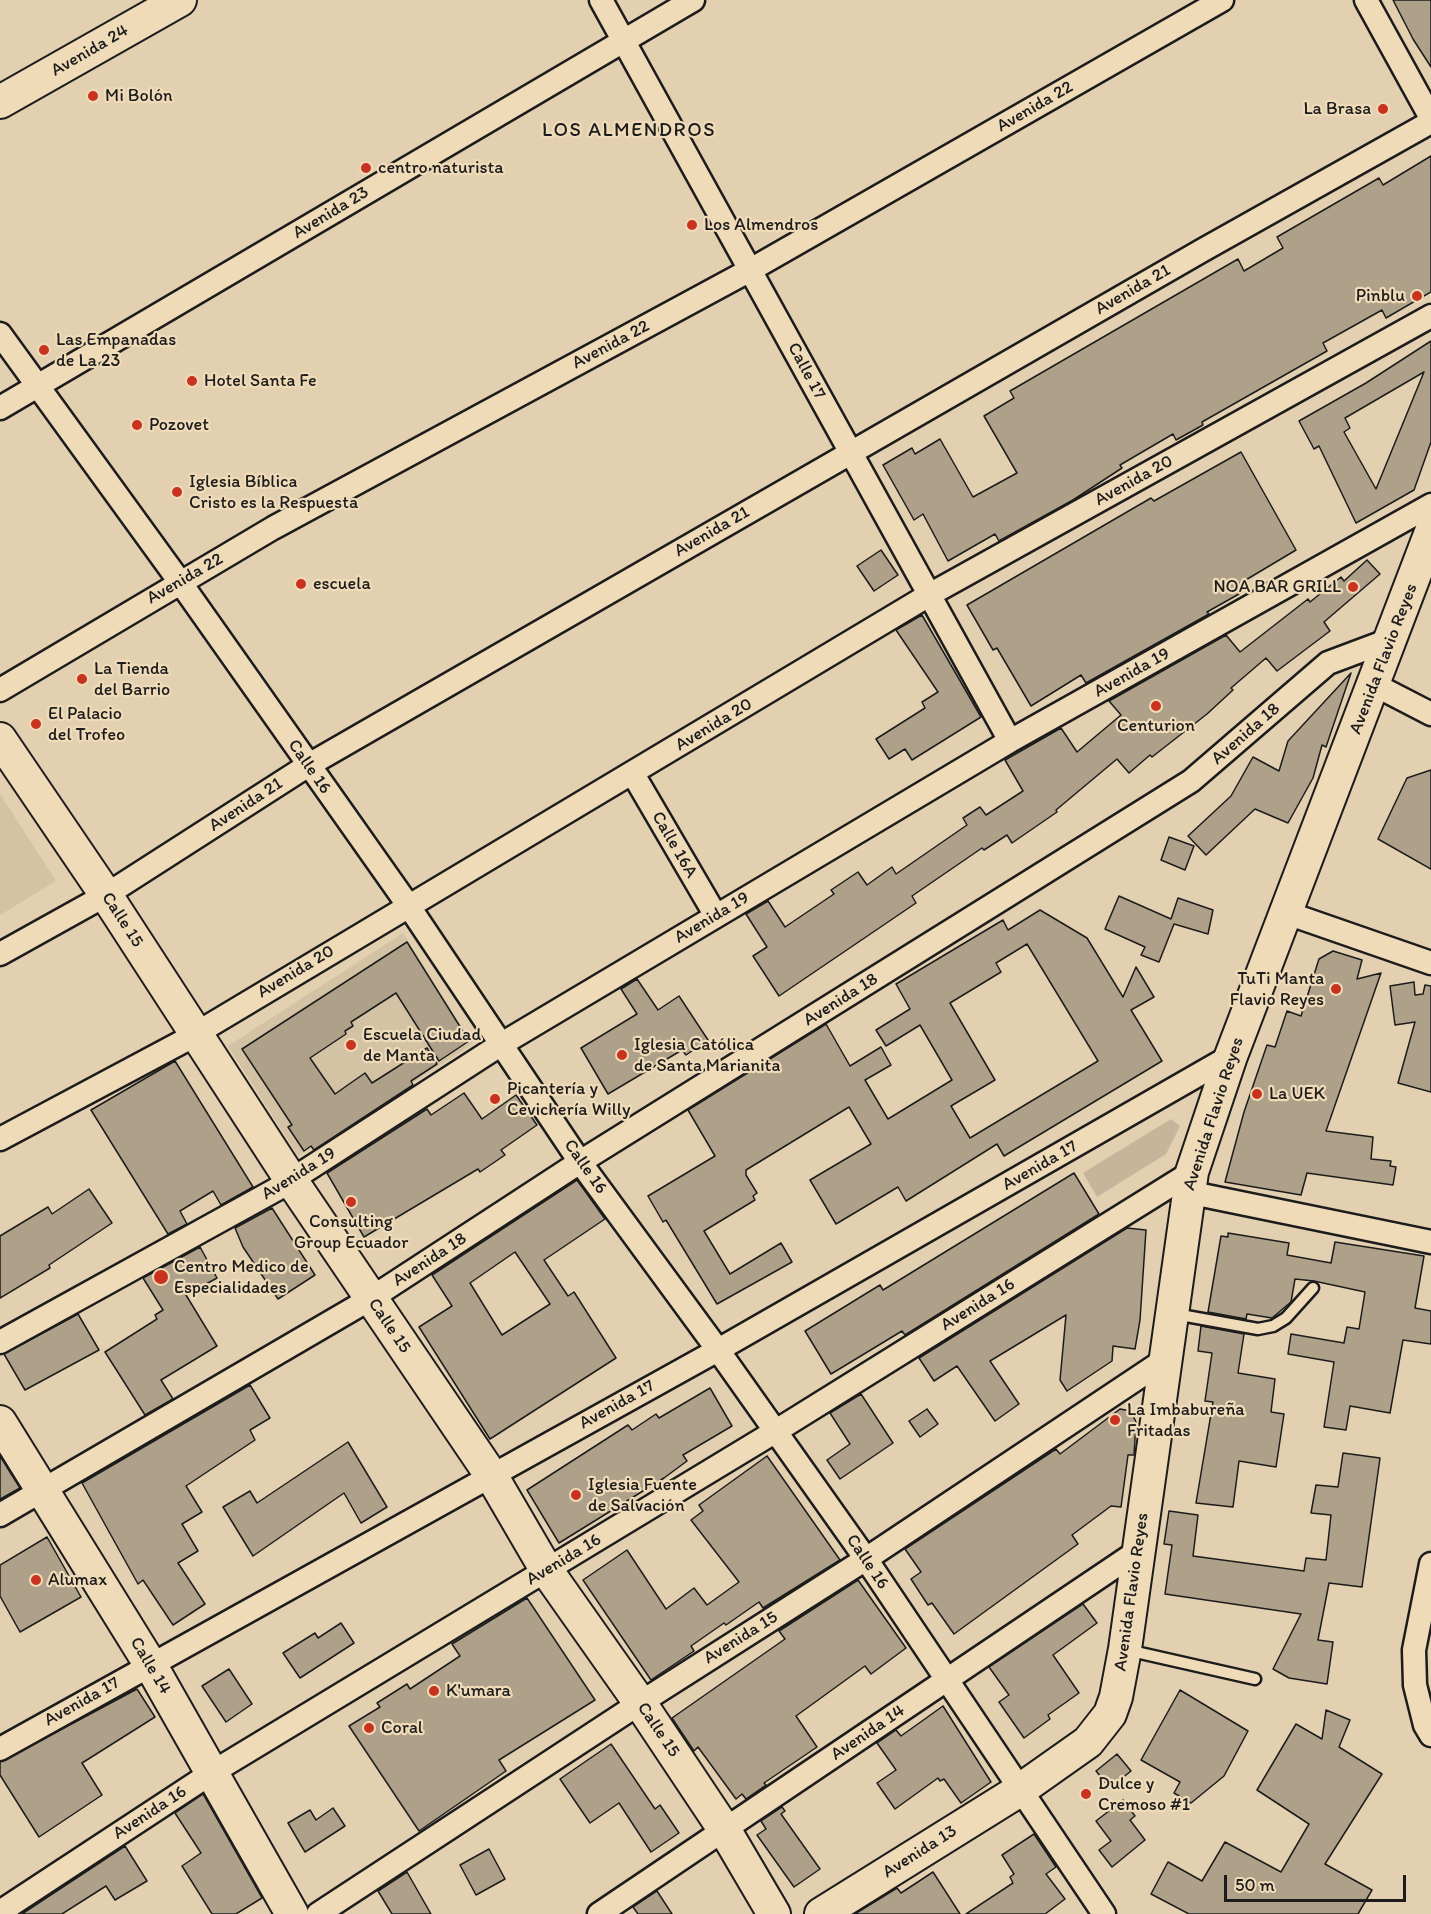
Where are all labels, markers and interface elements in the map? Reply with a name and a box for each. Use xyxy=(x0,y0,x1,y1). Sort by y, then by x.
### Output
street label: Avenida 24 xyxy=(47,20,133,82)
street label: Avenida 22 xyxy=(993,77,1077,137)
place label: Mi Bolón xyxy=(105,85,173,107)
marker: Mi Bolón xyxy=(86,89,100,103)
place label: La Brasa xyxy=(1303,98,1371,120)
marker: La Brasa xyxy=(1376,102,1390,116)
district label: LOS ALMENDROS xyxy=(542,119,716,143)
place label: centro naturista xyxy=(378,157,504,179)
marker: centro naturista xyxy=(359,161,373,175)
street label: Avenida 23 xyxy=(289,182,373,244)
place label: Los Almendros xyxy=(704,214,818,236)
marker: Los Almendros xyxy=(685,218,699,232)
street label: Avenida 21 xyxy=(1091,260,1175,320)
place label: Pinblu xyxy=(1356,285,1405,307)
marker: Pinblu xyxy=(1410,289,1424,303)
street label: Avenida 22 xyxy=(569,316,653,374)
place label: Las Empanadas de La 23 xyxy=(56,329,176,372)
street label: Calle 17 xyxy=(782,339,830,403)
marker: Las Empanadas de La 23 xyxy=(37,343,51,357)
place label: Hotel Santa Fe xyxy=(204,370,317,392)
marker: Hotel Santa Fe xyxy=(185,374,199,388)
place label: Pozovet xyxy=(149,414,209,436)
marker: Pozovet xyxy=(130,418,144,432)
street label: Avenida 20 xyxy=(1091,451,1177,511)
place label: Iglesia Bíblica Cristo es la Respuesta xyxy=(189,471,358,514)
marker: Iglesia Bíblica Cristo es la Respuesta xyxy=(170,485,184,499)
street label: Avenida 21 xyxy=(670,502,754,562)
street label: Avenida 22 xyxy=(143,549,227,609)
place label: escuela xyxy=(313,573,371,595)
place label: NOA BAR GRILL xyxy=(1213,576,1341,598)
marker: escuela xyxy=(294,577,308,591)
marker: NOA BAR GRILL xyxy=(1346,580,1360,594)
street label: Avenida Flavio Reyes xyxy=(1345,581,1423,737)
street label: Avenida 19 xyxy=(1090,643,1174,703)
place label: La Tienda del Barrio xyxy=(94,658,170,700)
marker: La Tienda del Barrio xyxy=(75,672,89,686)
street label: Avenida 20 xyxy=(672,694,756,756)
street label: Avenida 18 xyxy=(1207,698,1285,770)
marker: Centurion xyxy=(1149,699,1163,713)
place label: El Palacio del Trofeo xyxy=(48,703,125,746)
place label: Centurion xyxy=(1117,715,1195,737)
marker: El Palacio del Trofeo xyxy=(29,717,43,731)
street label: Calle 16 xyxy=(282,736,336,798)
street label: Avenida 21 xyxy=(205,773,287,837)
street label: Calle 16A xyxy=(646,808,702,882)
street label: Avenida 19 xyxy=(671,887,753,949)
street label: Calle 15 xyxy=(96,888,148,952)
street label: Avenida 20 xyxy=(254,941,338,1003)
place label: TuTi Manta Flavio Reyes xyxy=(1230,968,1324,1010)
street label: Avenida 18 xyxy=(800,969,882,1031)
marker: TuTi Manta Flavio Reyes xyxy=(1329,982,1343,996)
place label: Escuela Ciudad de Manta xyxy=(363,1024,481,1066)
place label: Iglesia Católica de Santa Marianita xyxy=(634,1034,780,1076)
street label: Avenida Flavio Reyes xyxy=(1179,1035,1249,1193)
marker: Escuela Ciudad de Manta xyxy=(344,1038,358,1052)
marker: Iglesia Católica de Santa Marianita xyxy=(615,1048,629,1062)
place label: Picantería y Cevichería Willy xyxy=(507,1078,630,1120)
place label: La UEK xyxy=(1269,1083,1325,1105)
marker: La UEK xyxy=(1250,1087,1264,1101)
marker: Picantería y Cevichería Willy xyxy=(488,1092,502,1106)
street label: Calle 16 xyxy=(558,1136,612,1198)
street label: Avenida 17 xyxy=(999,1136,1081,1196)
street label: Avenida 19 xyxy=(258,1143,340,1205)
marker: Consulting Group Ecuador xyxy=(344,1195,358,1209)
place label: Consulting Group Ecuador xyxy=(294,1211,408,1254)
street label: Avenida 18 xyxy=(389,1228,471,1292)
place label: Centro Medico de Especialidades xyxy=(174,1256,308,1298)
marker: Centro Medico de Especialidades xyxy=(152,1268,170,1286)
street label: Avenida 16 xyxy=(937,1274,1019,1336)
street label: Calle 15 xyxy=(363,1294,415,1358)
street label: Avenida 17 xyxy=(576,1375,658,1435)
place label: La Imbabureña Fritadas xyxy=(1127,1399,1245,1442)
marker: La Imbabureña Fritadas xyxy=(1108,1413,1122,1427)
place label: Iglesia Fuente de Salvación xyxy=(588,1474,697,1516)
marker: Iglesia Fuente de Salvación xyxy=(569,1488,583,1502)
street label: Avenida Flavio Reyes xyxy=(1110,1511,1154,1673)
street label: Avenida 16 xyxy=(523,1529,605,1591)
street label: Calle 16 xyxy=(841,1530,893,1594)
place label: Alumax xyxy=(48,1569,107,1591)
marker: Alumax xyxy=(29,1573,43,1587)
street label: Avenida 15 xyxy=(700,1607,782,1669)
street label: Calle 14 xyxy=(125,1633,175,1699)
street label: Avenida 17 xyxy=(41,1672,123,1732)
place label: K'umara xyxy=(446,1680,511,1702)
marker: K'umara xyxy=(427,1684,441,1698)
street label: Calle 15 xyxy=(632,1698,684,1762)
street label: Avenida 14 xyxy=(827,1700,909,1766)
place label: Coral xyxy=(381,1717,423,1739)
marker: Coral xyxy=(362,1721,376,1735)
place label: Dulce y Cremoso #1 xyxy=(1098,1773,1190,1816)
street label: Avenida 16 xyxy=(109,1781,191,1845)
marker: Dulce y Cremoso #1 xyxy=(1079,1787,1093,1801)
street label: Avenida 13 xyxy=(879,1821,961,1883)
scale bar xyxy=(1227,1863,1408,1901)
text: 50 m xyxy=(1235,1874,1275,1896)

